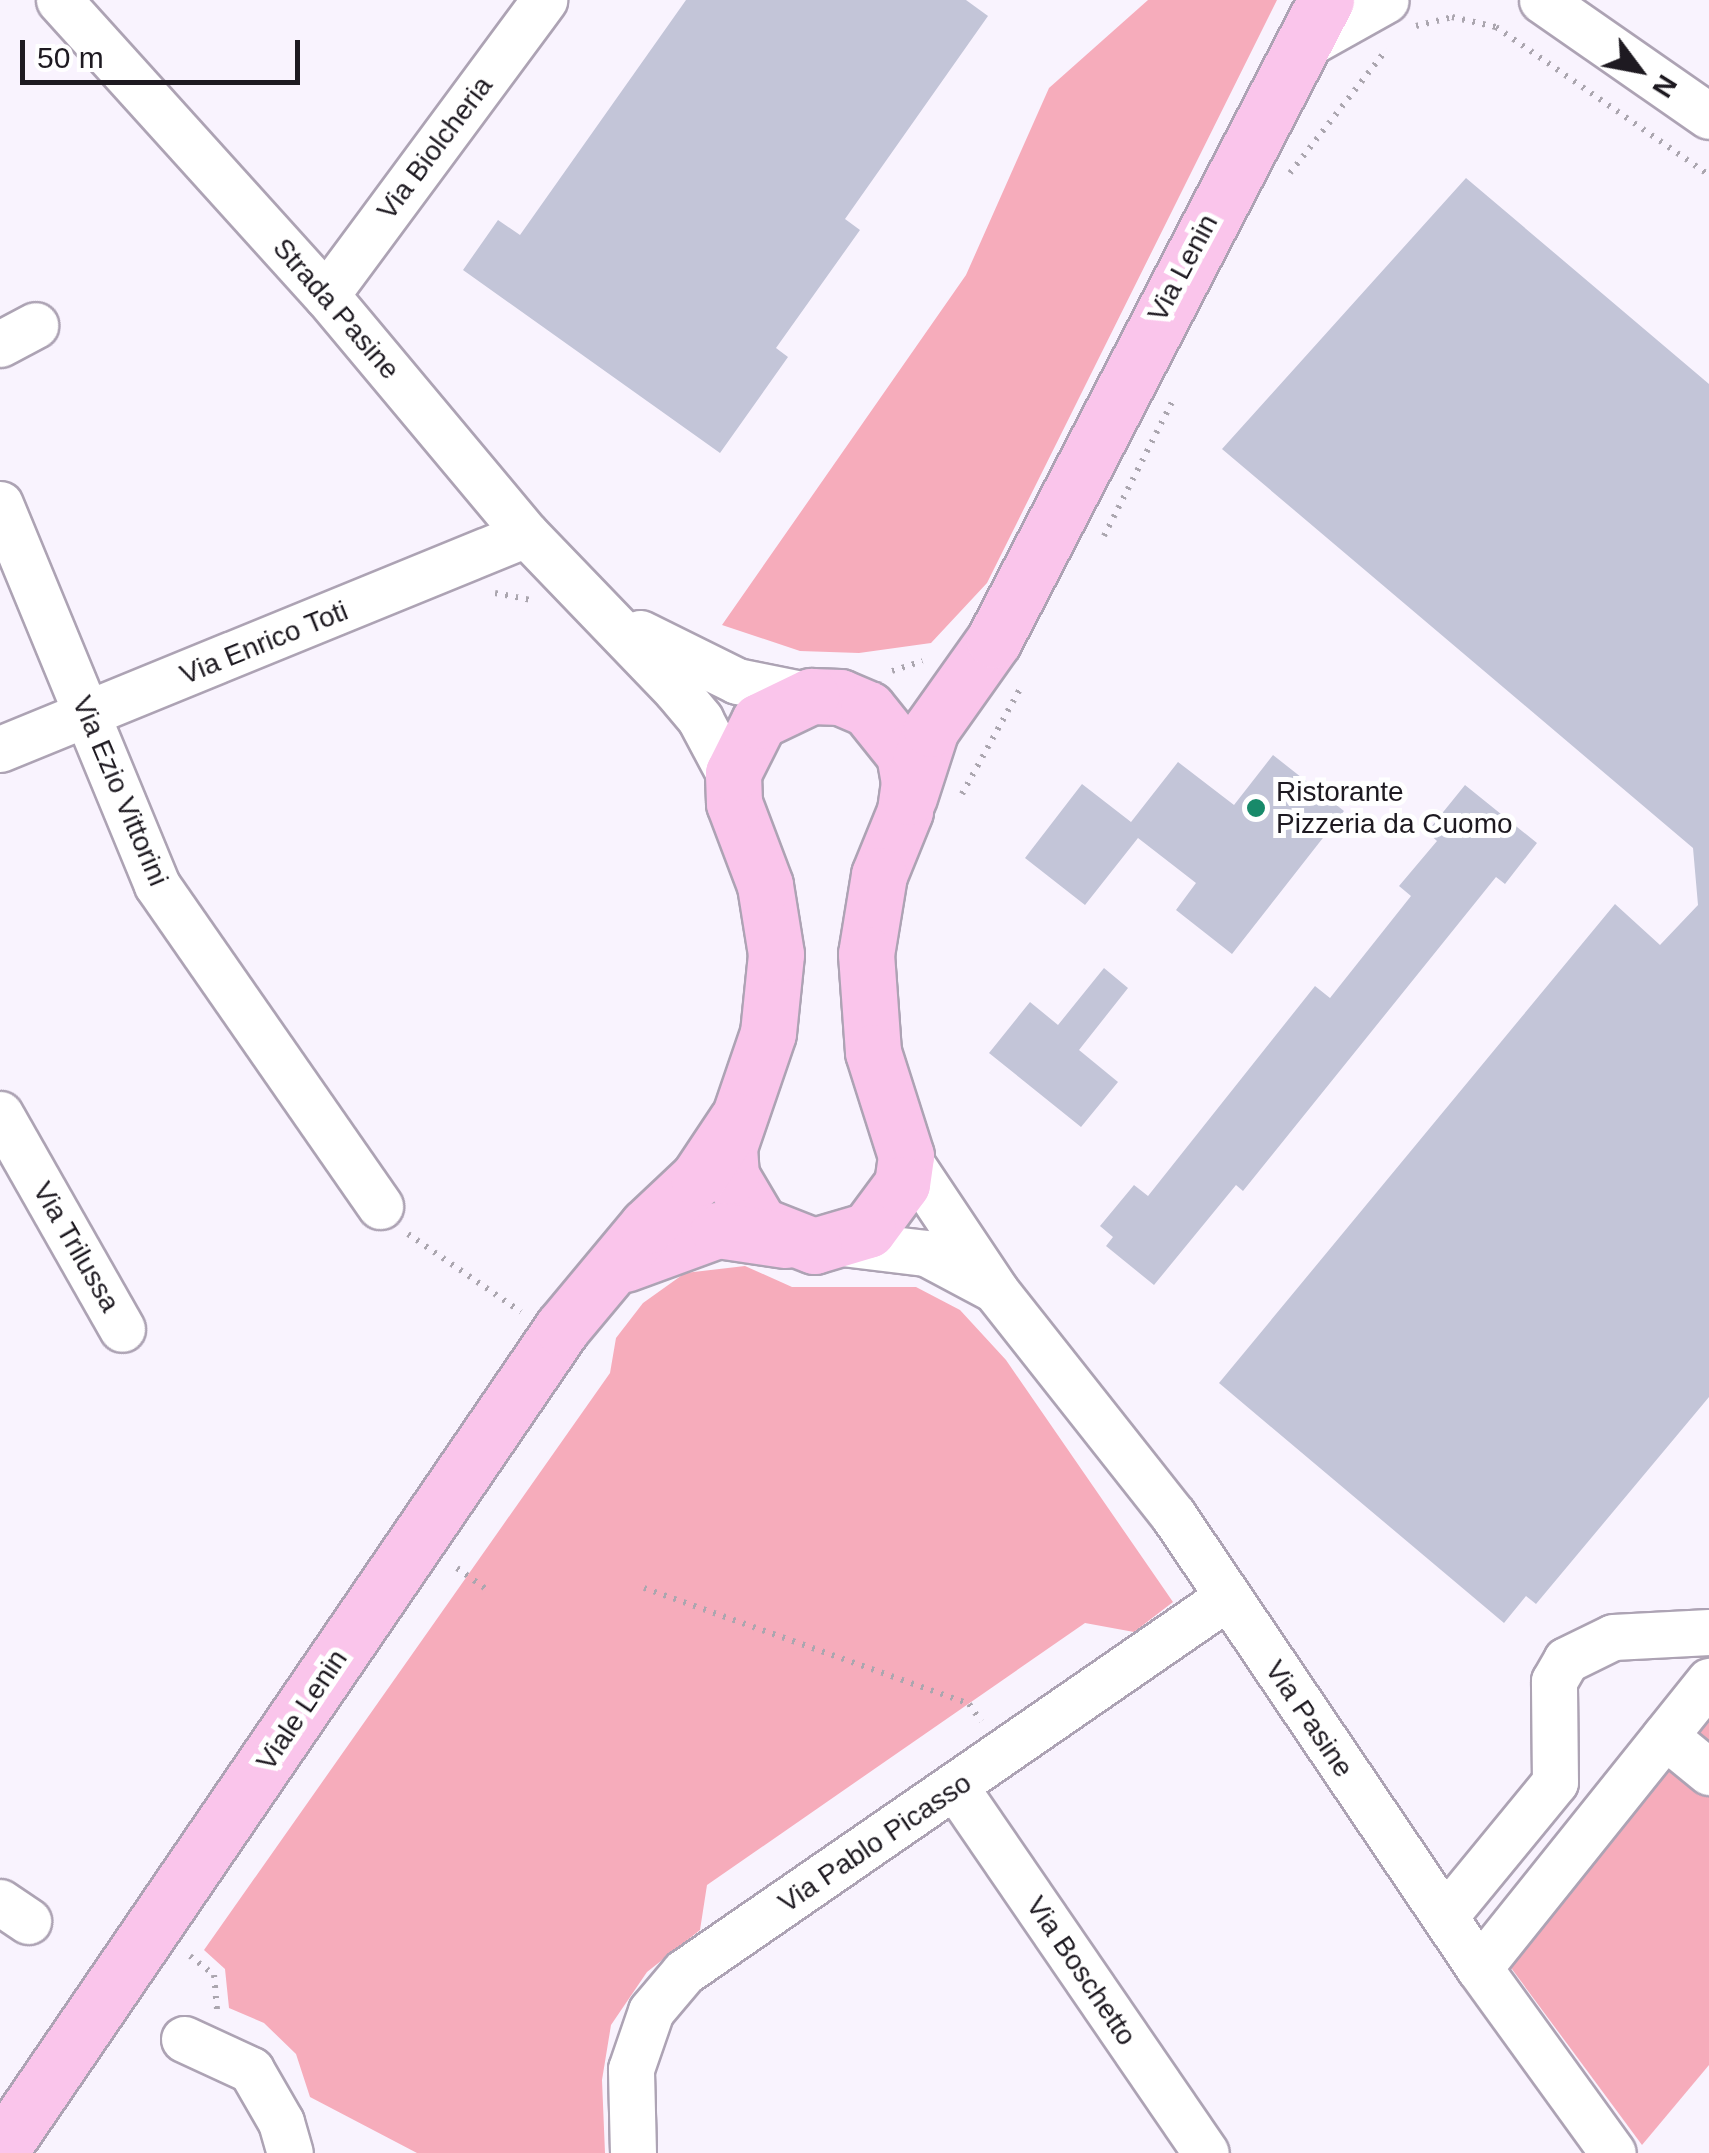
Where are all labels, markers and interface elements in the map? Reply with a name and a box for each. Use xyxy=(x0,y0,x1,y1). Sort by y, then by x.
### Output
scale bar xyxy=(25,20,305,82)
north arrow xyxy=(1589,20,1689,120)
text: 50 m xyxy=(37,41,104,74)
text: N xyxy=(1646,69,1683,103)
street label: Via Biolcheria xyxy=(370,70,500,226)
street label: Via Lenin xyxy=(1141,209,1225,327)
street label: Strada Pasine xyxy=(266,232,406,386)
street label: Via Enrico Toti xyxy=(175,594,353,692)
street label: Via Ezio Vittorini xyxy=(65,691,175,891)
place label: Ristorante Pizzeria da Cuomo xyxy=(1276,775,1513,841)
marker: Ristorante Pizzeria da Cuomo xyxy=(1245,797,1267,819)
street label: Via Trilussa xyxy=(25,1176,127,1318)
street label: Viale Lenin xyxy=(249,1643,355,1777)
street label: Via Pasine xyxy=(1258,1654,1360,1784)
street label: Via Pablo Picasso xyxy=(772,1766,978,1920)
street label: Via Boschetto xyxy=(1019,1890,1143,2052)

